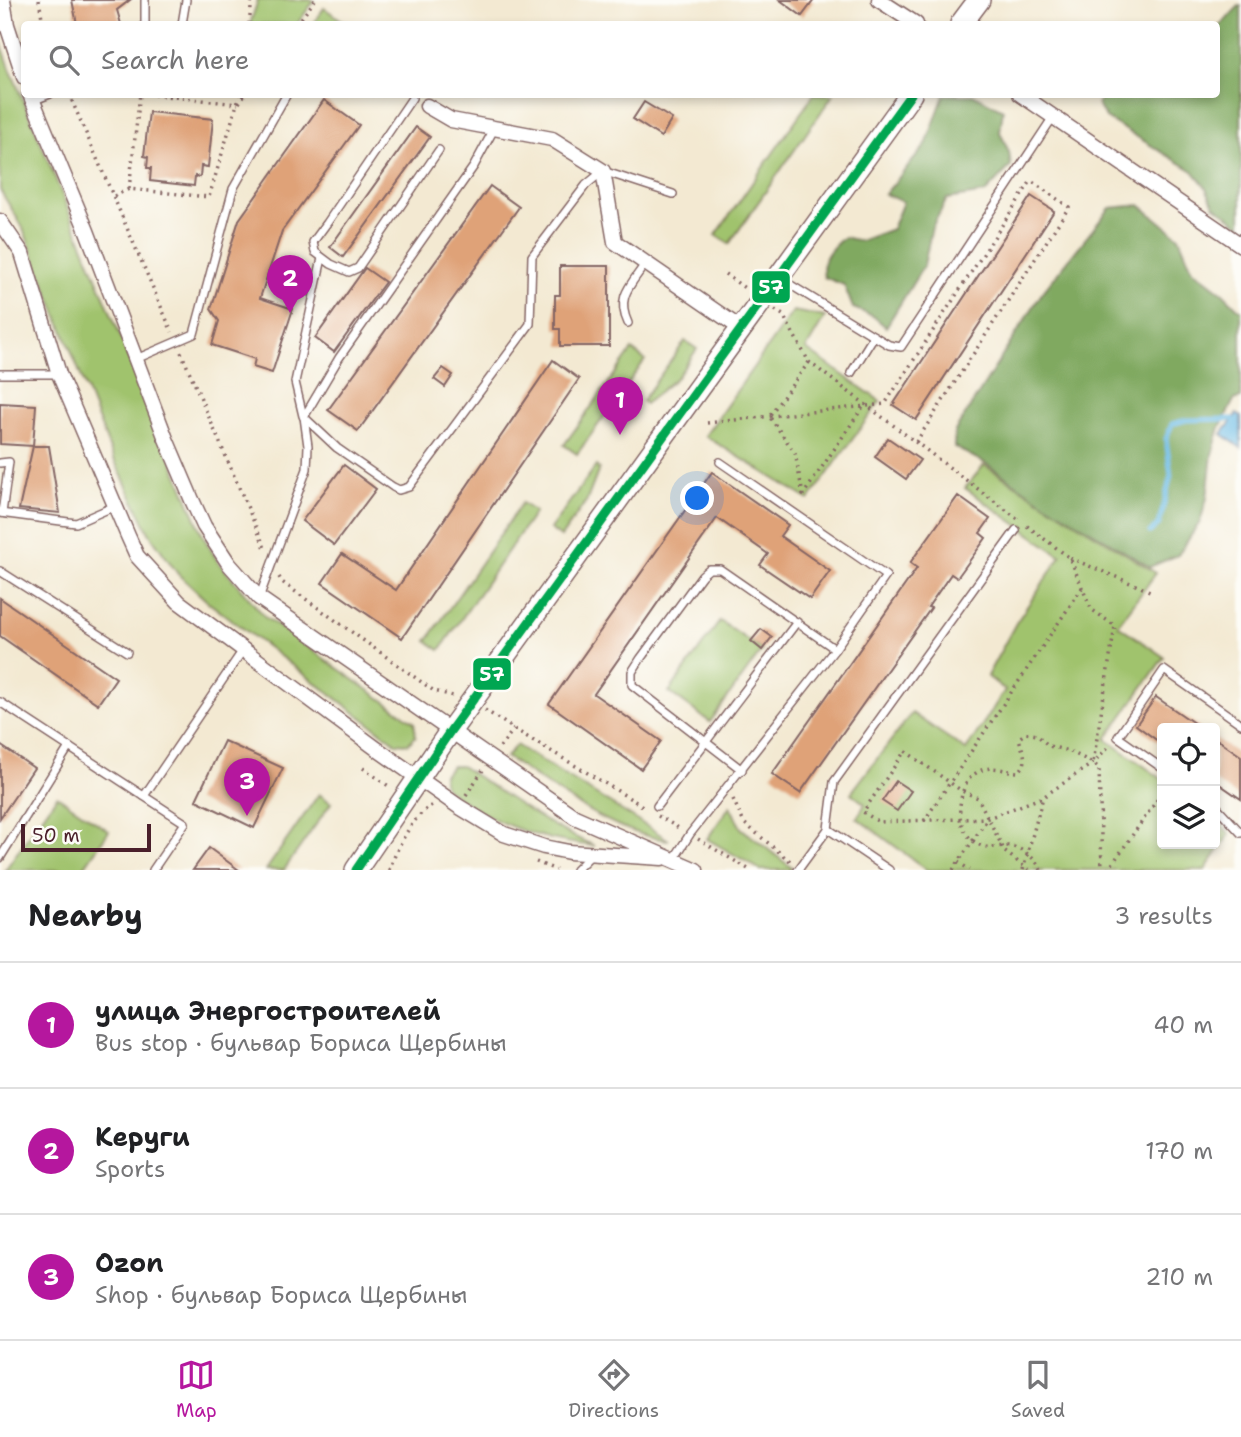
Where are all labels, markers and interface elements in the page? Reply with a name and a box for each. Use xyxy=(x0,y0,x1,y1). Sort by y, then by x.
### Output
search box xyxy=(21,21,1220,98)
icon: search xyxy=(45,41,83,79)
text: Search here xyxy=(101,42,250,77)
pin: 2 xyxy=(267,255,313,313)
line badge: 57 xyxy=(751,270,791,304)
text: 57 xyxy=(759,275,783,300)
pin: 1 xyxy=(597,377,643,435)
your location xyxy=(680,481,714,515)
line badge: 57 xyxy=(472,657,512,691)
text: 57 xyxy=(480,662,504,687)
map controls xyxy=(1157,723,1220,849)
button: locate xyxy=(1157,723,1220,786)
pin: 3 xyxy=(224,758,270,816)
button: layers xyxy=(1157,786,1220,849)
scale bar xyxy=(21,821,150,853)
text: 50 m xyxy=(32,823,80,848)
text: Nearby xyxy=(28,895,143,936)
text: 3 results xyxy=(1114,901,1213,931)
text: улица Энергостроителей xyxy=(95,993,440,1028)
text: 1 xyxy=(46,1010,56,1040)
text: 40 m xyxy=(1153,1010,1213,1040)
text: Bus stop · бульвар Бориса Щербины xyxy=(95,1028,507,1058)
text: Керуги xyxy=(95,1119,190,1154)
text: 2 xyxy=(43,1136,59,1166)
text: 170 m xyxy=(1145,1136,1213,1166)
text: Sports xyxy=(95,1154,166,1184)
text: Ozon xyxy=(95,1245,164,1280)
text: 3 xyxy=(43,1262,59,1292)
text: 210 m xyxy=(1145,1262,1213,1292)
text: Shop · бульвар Бориса Щербины xyxy=(95,1280,467,1310)
tab: Map xyxy=(176,1356,217,1423)
tab: Directions xyxy=(569,1356,659,1423)
tab: Saved xyxy=(1011,1356,1065,1423)

